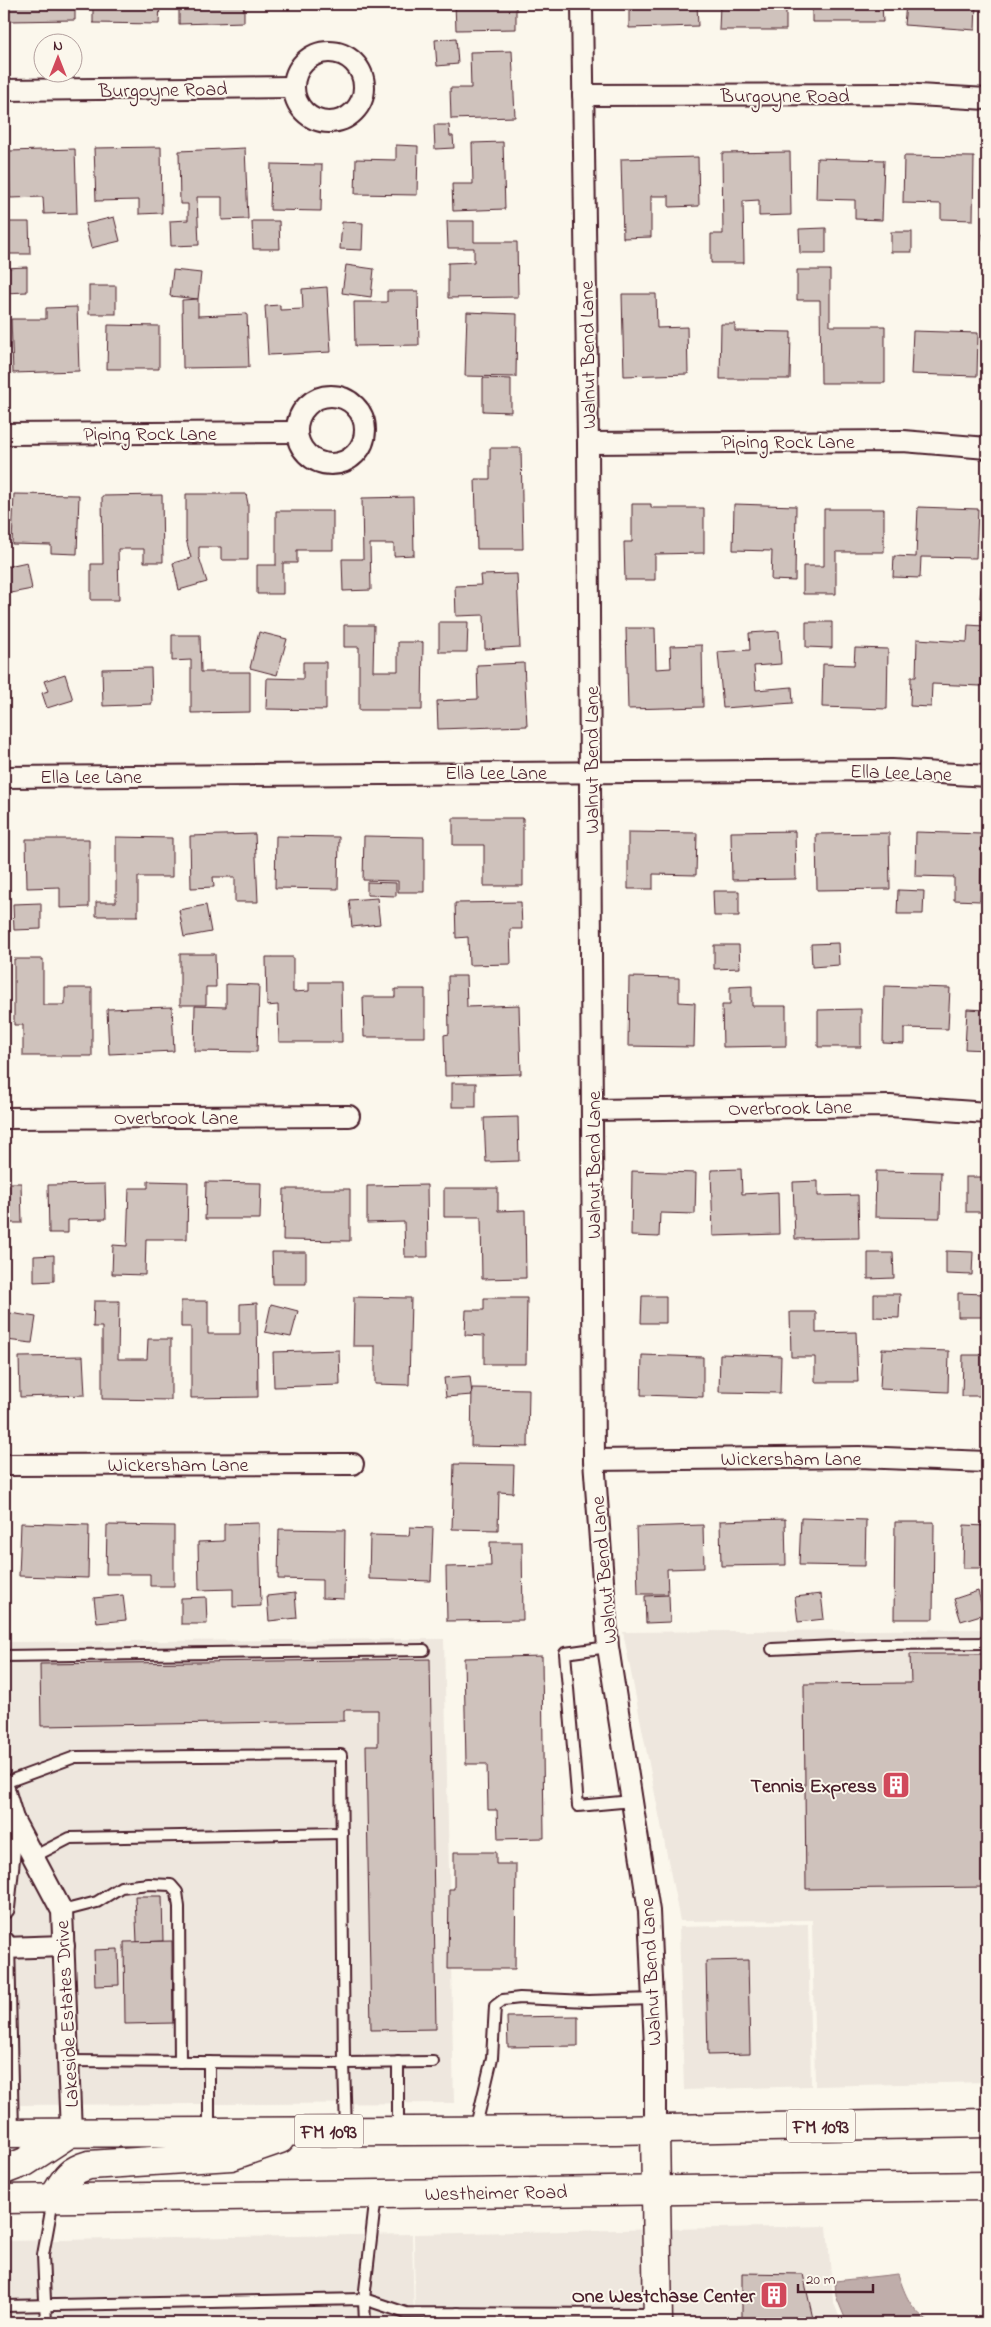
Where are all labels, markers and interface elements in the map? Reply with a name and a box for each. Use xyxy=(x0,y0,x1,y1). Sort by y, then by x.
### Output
north arrow xyxy=(32,32,82,82)
text: N xyxy=(53,36,63,57)
street label: Burgoyne Road xyxy=(97,76,228,108)
street label: Burgoyne Road xyxy=(720,83,849,113)
street label: Walnut Bend Lane xyxy=(574,281,605,429)
street label: Piping Rock Lane xyxy=(83,421,217,451)
street label: Piping Rock Lane xyxy=(721,429,855,459)
street label: Walnut Bend Lane xyxy=(579,686,608,834)
street label: Ella Lee Lane xyxy=(849,758,952,791)
street label: Ella Lee Lane xyxy=(445,760,547,789)
street label: Ella Lee Lane xyxy=(40,764,142,793)
street label: Walnut Bend Lane xyxy=(581,1091,610,1239)
street label: Overbrook Lane xyxy=(728,1094,852,1125)
street label: Overbrook Lane xyxy=(114,1105,238,1134)
street label: Wickersham Lane xyxy=(721,1446,861,1475)
street label: Wickersham Lane xyxy=(108,1452,248,1481)
street label: Walnut Bend Lane xyxy=(585,1495,626,1645)
building icon: Tennis Express xyxy=(881,1770,911,1800)
place label: Tennis Express xyxy=(751,1773,877,1802)
street label: Walnut Bend Lane xyxy=(634,1897,671,2047)
street label: Lakeside Estates Drive xyxy=(49,1920,88,2108)
road number: FM 1093 xyxy=(787,2110,855,2142)
road number: FM 1093 xyxy=(295,2114,363,2148)
street label: Westheimer Road xyxy=(424,2179,568,2210)
scale bar xyxy=(798,2262,874,2294)
text: 20 m xyxy=(806,2269,836,2291)
building icon: One Westchase Center xyxy=(759,2280,789,2310)
place label: One Westchase Center xyxy=(572,2283,756,2312)

